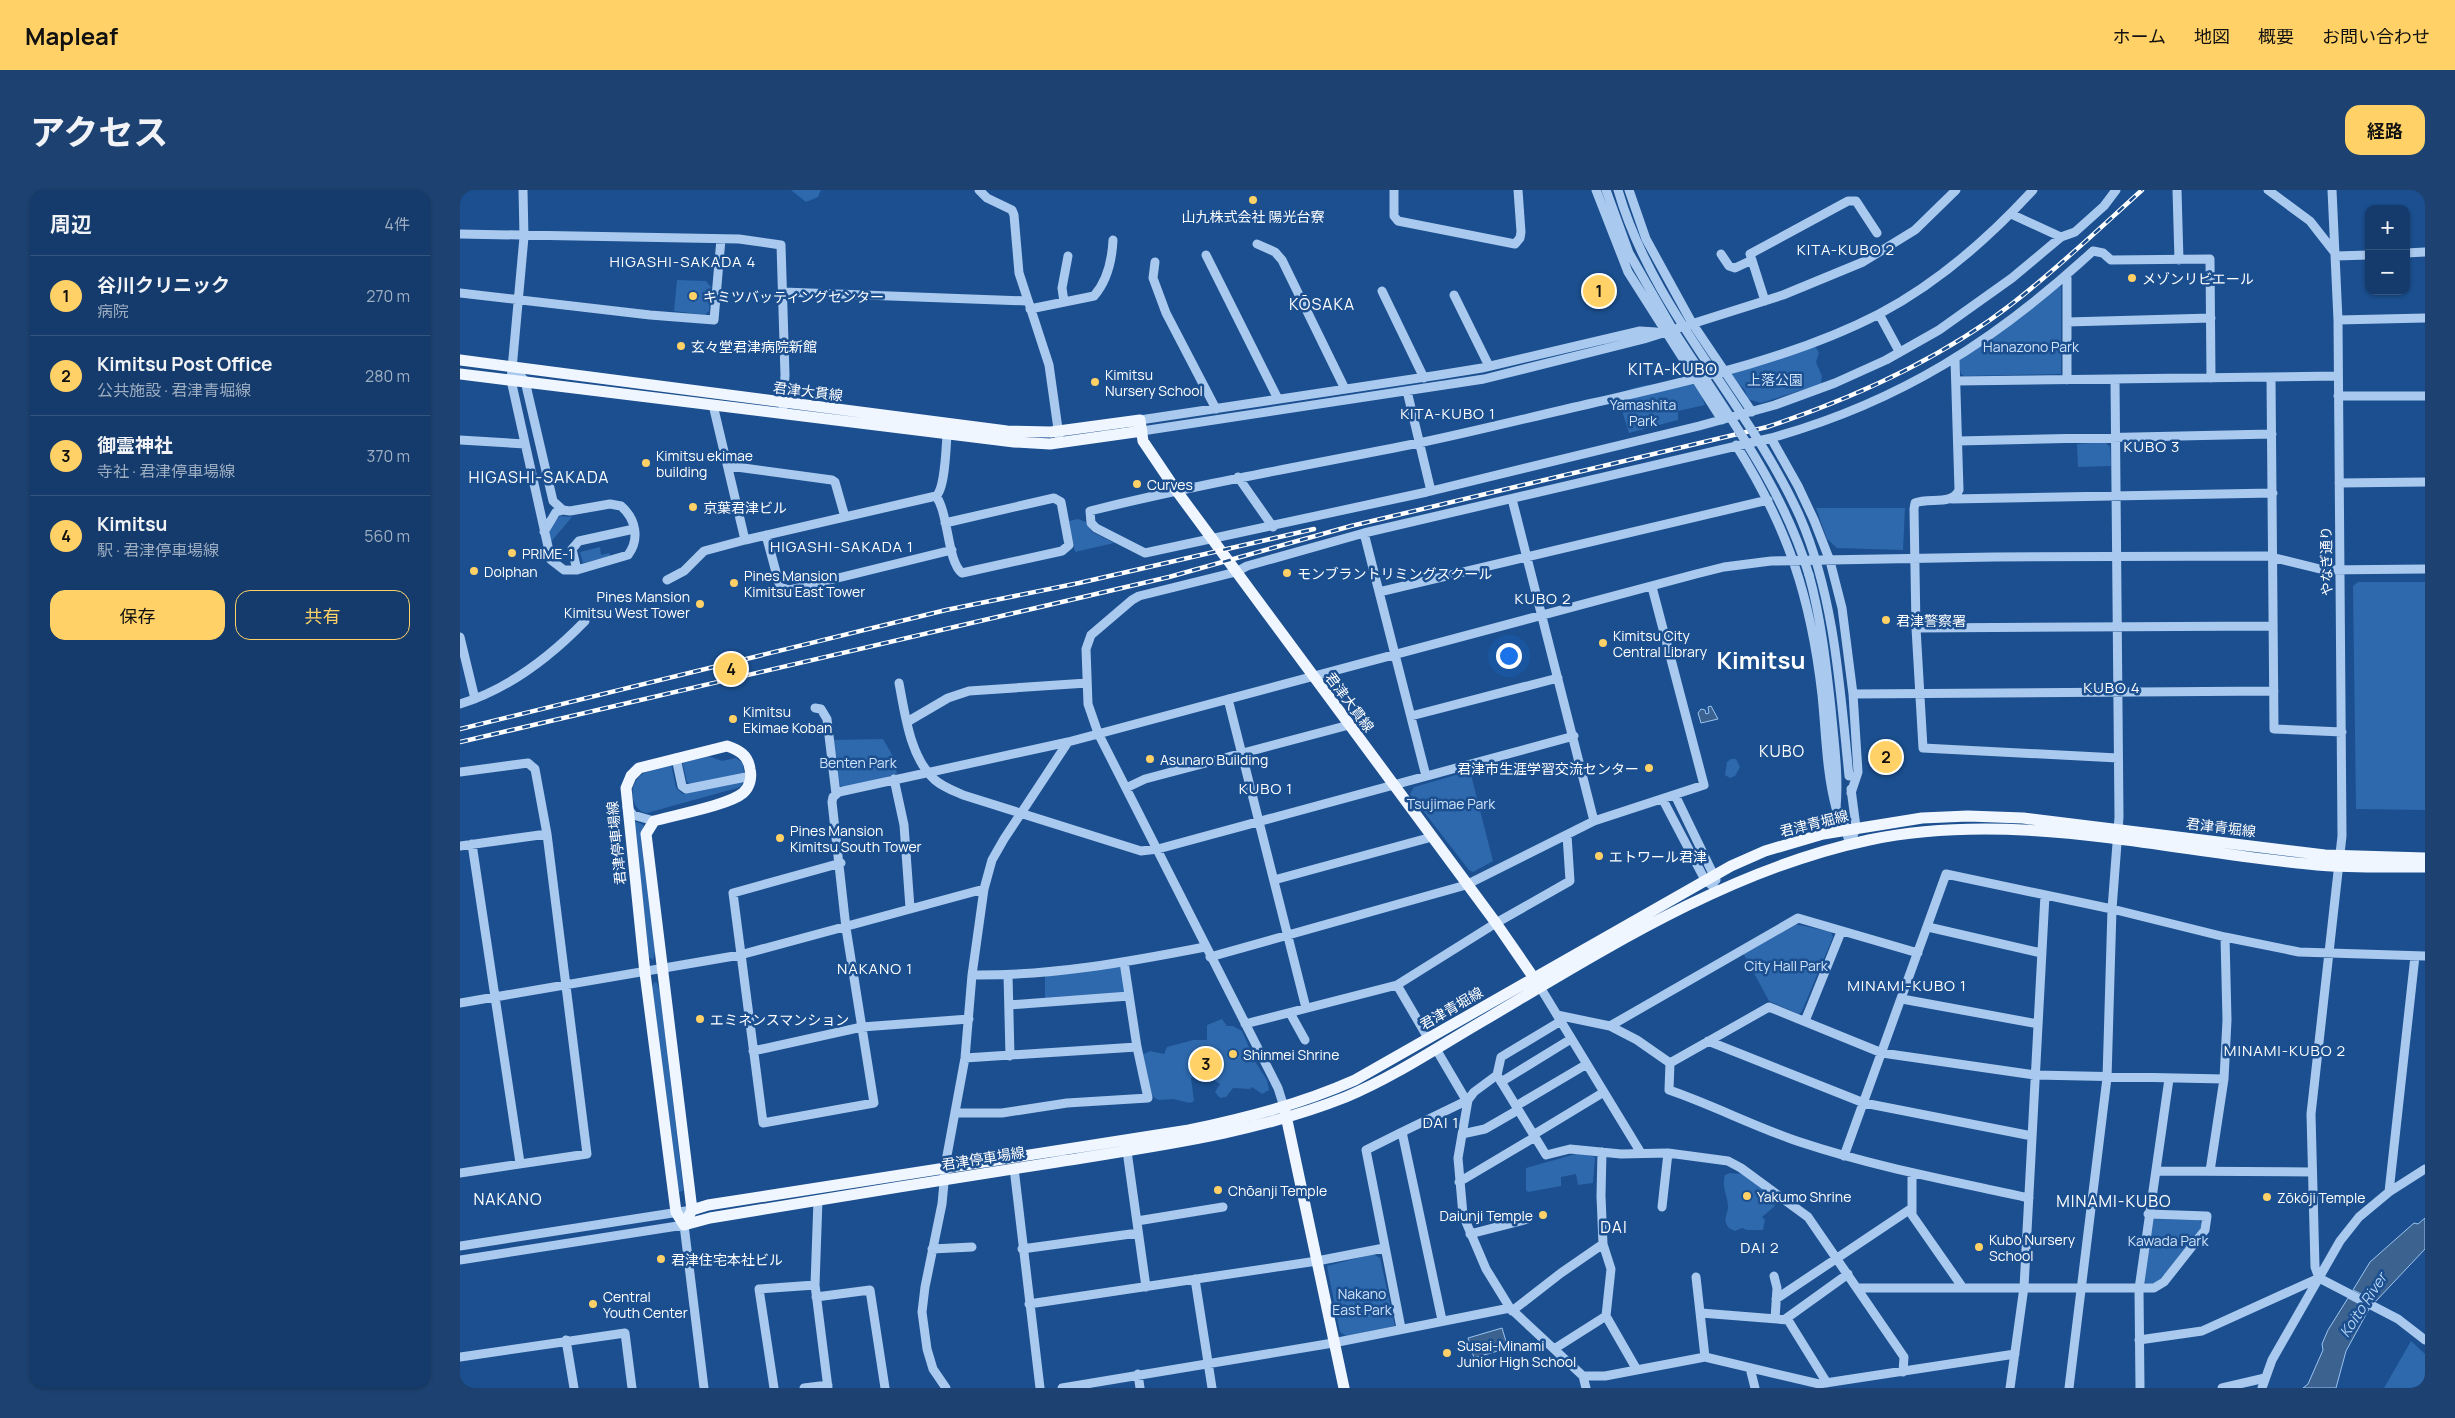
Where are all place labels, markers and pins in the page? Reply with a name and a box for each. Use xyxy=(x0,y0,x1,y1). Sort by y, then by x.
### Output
marker: 山九株式会社 陽光台寮 xyxy=(1247,194,1259,206)
place label: 山九株式会社 陽光台寮 xyxy=(1182,207,1324,226)
place label: メゾンリビエール xyxy=(2142,269,2254,288)
pin: 1 xyxy=(1583,272,1615,310)
marker: メゾンリビエール xyxy=(2126,272,2138,284)
place label: キミツバッティングセンター xyxy=(703,287,884,306)
marker: キミツバッティングセンター xyxy=(687,290,699,302)
place label: 玄々堂君津病院新館 xyxy=(691,337,817,356)
marker: 玄々堂君津病院新館 xyxy=(675,340,687,352)
place label: Kimitsu Nursery School xyxy=(1105,365,1203,400)
marker: Kimitsu Nursery School xyxy=(1089,376,1101,388)
place label: Kimitsu ekimae building xyxy=(656,446,753,481)
marker: Kimitsu ekimae building xyxy=(640,457,652,469)
place label: Curves xyxy=(1147,475,1193,494)
marker: Curves xyxy=(1131,478,1143,490)
place label: 京葉君津ビル xyxy=(703,498,787,517)
marker: 京葉君津ビル xyxy=(687,501,699,513)
place label: PRIME-1 xyxy=(522,544,574,563)
marker: PRIME-1 xyxy=(506,547,518,559)
place label: Dolphan xyxy=(484,562,538,581)
place label: モンブラントリミングスクール xyxy=(1297,564,1493,583)
marker: Dolphan xyxy=(468,565,480,577)
place label: Pines Mansion Kimitsu East Tower xyxy=(744,566,865,601)
marker: モンブラントリミングスクール xyxy=(1281,567,1293,579)
marker: Pines Mansion Kimitsu East Tower xyxy=(728,577,740,589)
place label: Pines Mansion Kimitsu West Tower xyxy=(564,587,690,622)
marker: Pines Mansion Kimitsu West Tower xyxy=(694,598,706,610)
place label: 君津警察署 xyxy=(1896,611,1966,630)
marker: 君津警察署 xyxy=(1880,614,1892,626)
place label: Kimitsu City Central Library xyxy=(1613,626,1708,661)
marker: Kimitsu City Central Library xyxy=(1597,637,1609,649)
pin: 4 xyxy=(715,650,747,688)
place label: Kimitsu Ekimae Koban xyxy=(743,702,832,737)
marker: Kimitsu Ekimae Koban xyxy=(727,713,739,725)
pin: 2 xyxy=(1870,738,1902,776)
place label: Asunaro Building xyxy=(1160,750,1268,769)
marker: Asunaro Building xyxy=(1144,753,1156,765)
place label: 君津市生涯学習交流センター xyxy=(1457,759,1639,778)
marker: 君津市生涯学習交流センター xyxy=(1643,762,1655,774)
place label: Pines Mansion Kimitsu South Tower xyxy=(790,821,922,856)
marker: Pines Mansion Kimitsu South Tower xyxy=(774,832,786,844)
place label: エトワール君津 xyxy=(1609,847,1707,866)
marker: エトワール君津 xyxy=(1593,850,1605,862)
place label: エミネンスマンション xyxy=(710,1010,849,1029)
marker: エミネンスマンション xyxy=(694,1013,706,1025)
pin: 3 xyxy=(1190,1045,1222,1083)
place label: Shinmei Shrine xyxy=(1243,1045,1339,1064)
marker: Shinmei Shrine xyxy=(1227,1048,1239,1060)
place label: Chōanji Temple xyxy=(1228,1181,1327,1200)
marker: Chōanji Temple xyxy=(1212,1184,1224,1196)
place label: Yakumo Shrine xyxy=(1757,1187,1851,1206)
place label: Zōkōji Temple xyxy=(2277,1188,2365,1207)
marker: Yakumo Shrine xyxy=(1741,1190,1753,1202)
marker: Zōkōji Temple xyxy=(2261,1191,2273,1203)
place label: Daiunji Temple xyxy=(1440,1206,1533,1225)
marker: Daiunji Temple xyxy=(1537,1209,1549,1221)
place label: Kubo Nursery School xyxy=(1989,1230,2076,1265)
marker: Kubo Nursery School xyxy=(1973,1241,1985,1253)
place label: 君津住宅本社ビル xyxy=(671,1250,783,1269)
marker: 君津住宅本社ビル xyxy=(655,1253,667,1265)
place label: Central Youth Center xyxy=(603,1287,688,1322)
marker: Central Youth Center xyxy=(587,1298,599,1310)
place label: Susai-Minami Junior High School xyxy=(1457,1336,1576,1371)
marker: Susai-Minami Junior High School xyxy=(1441,1347,1453,1359)

